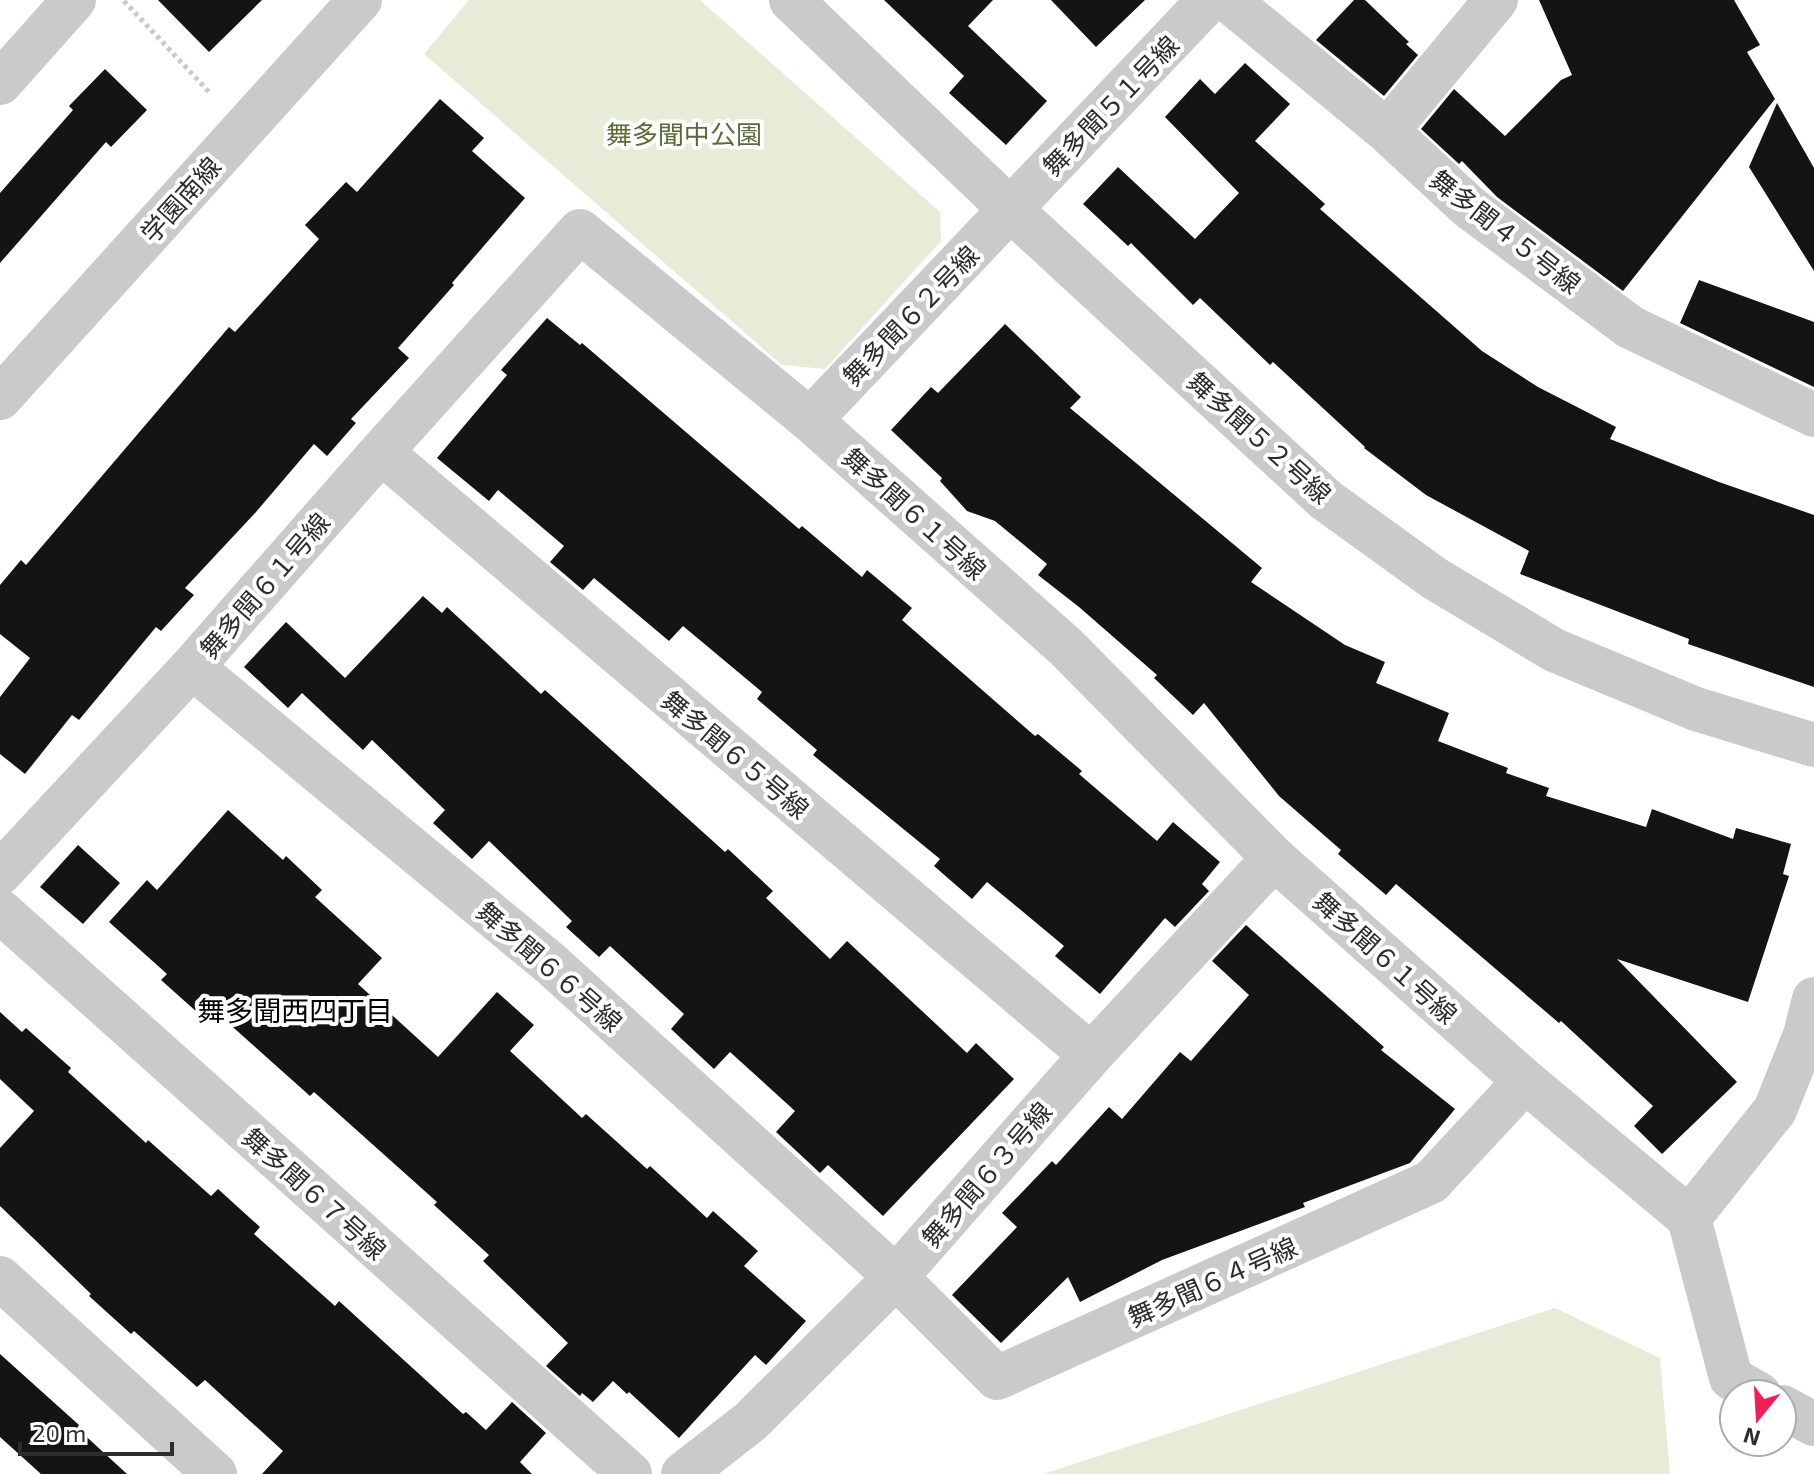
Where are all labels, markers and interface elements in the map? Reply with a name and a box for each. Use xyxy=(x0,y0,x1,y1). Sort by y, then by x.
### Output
street label: 舞多聞５１号線 xyxy=(1036,29,1184,181)
park label: 舞多聞中公園 xyxy=(606,118,762,149)
street label: 学園南線 xyxy=(134,150,226,248)
street label: 舞多聞４５号線 xyxy=(1425,163,1587,299)
street label: 舞多聞６２号線 xyxy=(836,239,984,391)
street label: 舞多聞５２号線 xyxy=(1182,365,1338,509)
street label: 舞多聞６１号線 xyxy=(837,441,993,585)
street label: 舞多聞６１号線 xyxy=(193,506,335,664)
street label: 舞多聞６５号線 xyxy=(656,684,816,824)
street label: 舞多聞６１号線 xyxy=(1308,885,1464,1029)
street label: 舞多聞６６号線 xyxy=(471,895,629,1037)
district label: 舞多聞西四丁目 xyxy=(197,993,393,1027)
street label: 舞多聞６３号線 xyxy=(915,1095,1057,1253)
street label: 舞多聞６７号線 xyxy=(237,1121,393,1265)
street label: 舞多聞６４号線 xyxy=(1123,1230,1301,1332)
north arrow xyxy=(1718,1378,1798,1458)
scale bar xyxy=(20,1406,172,1456)
text: 20 m xyxy=(32,1418,86,1447)
text: N xyxy=(1740,1423,1763,1453)

